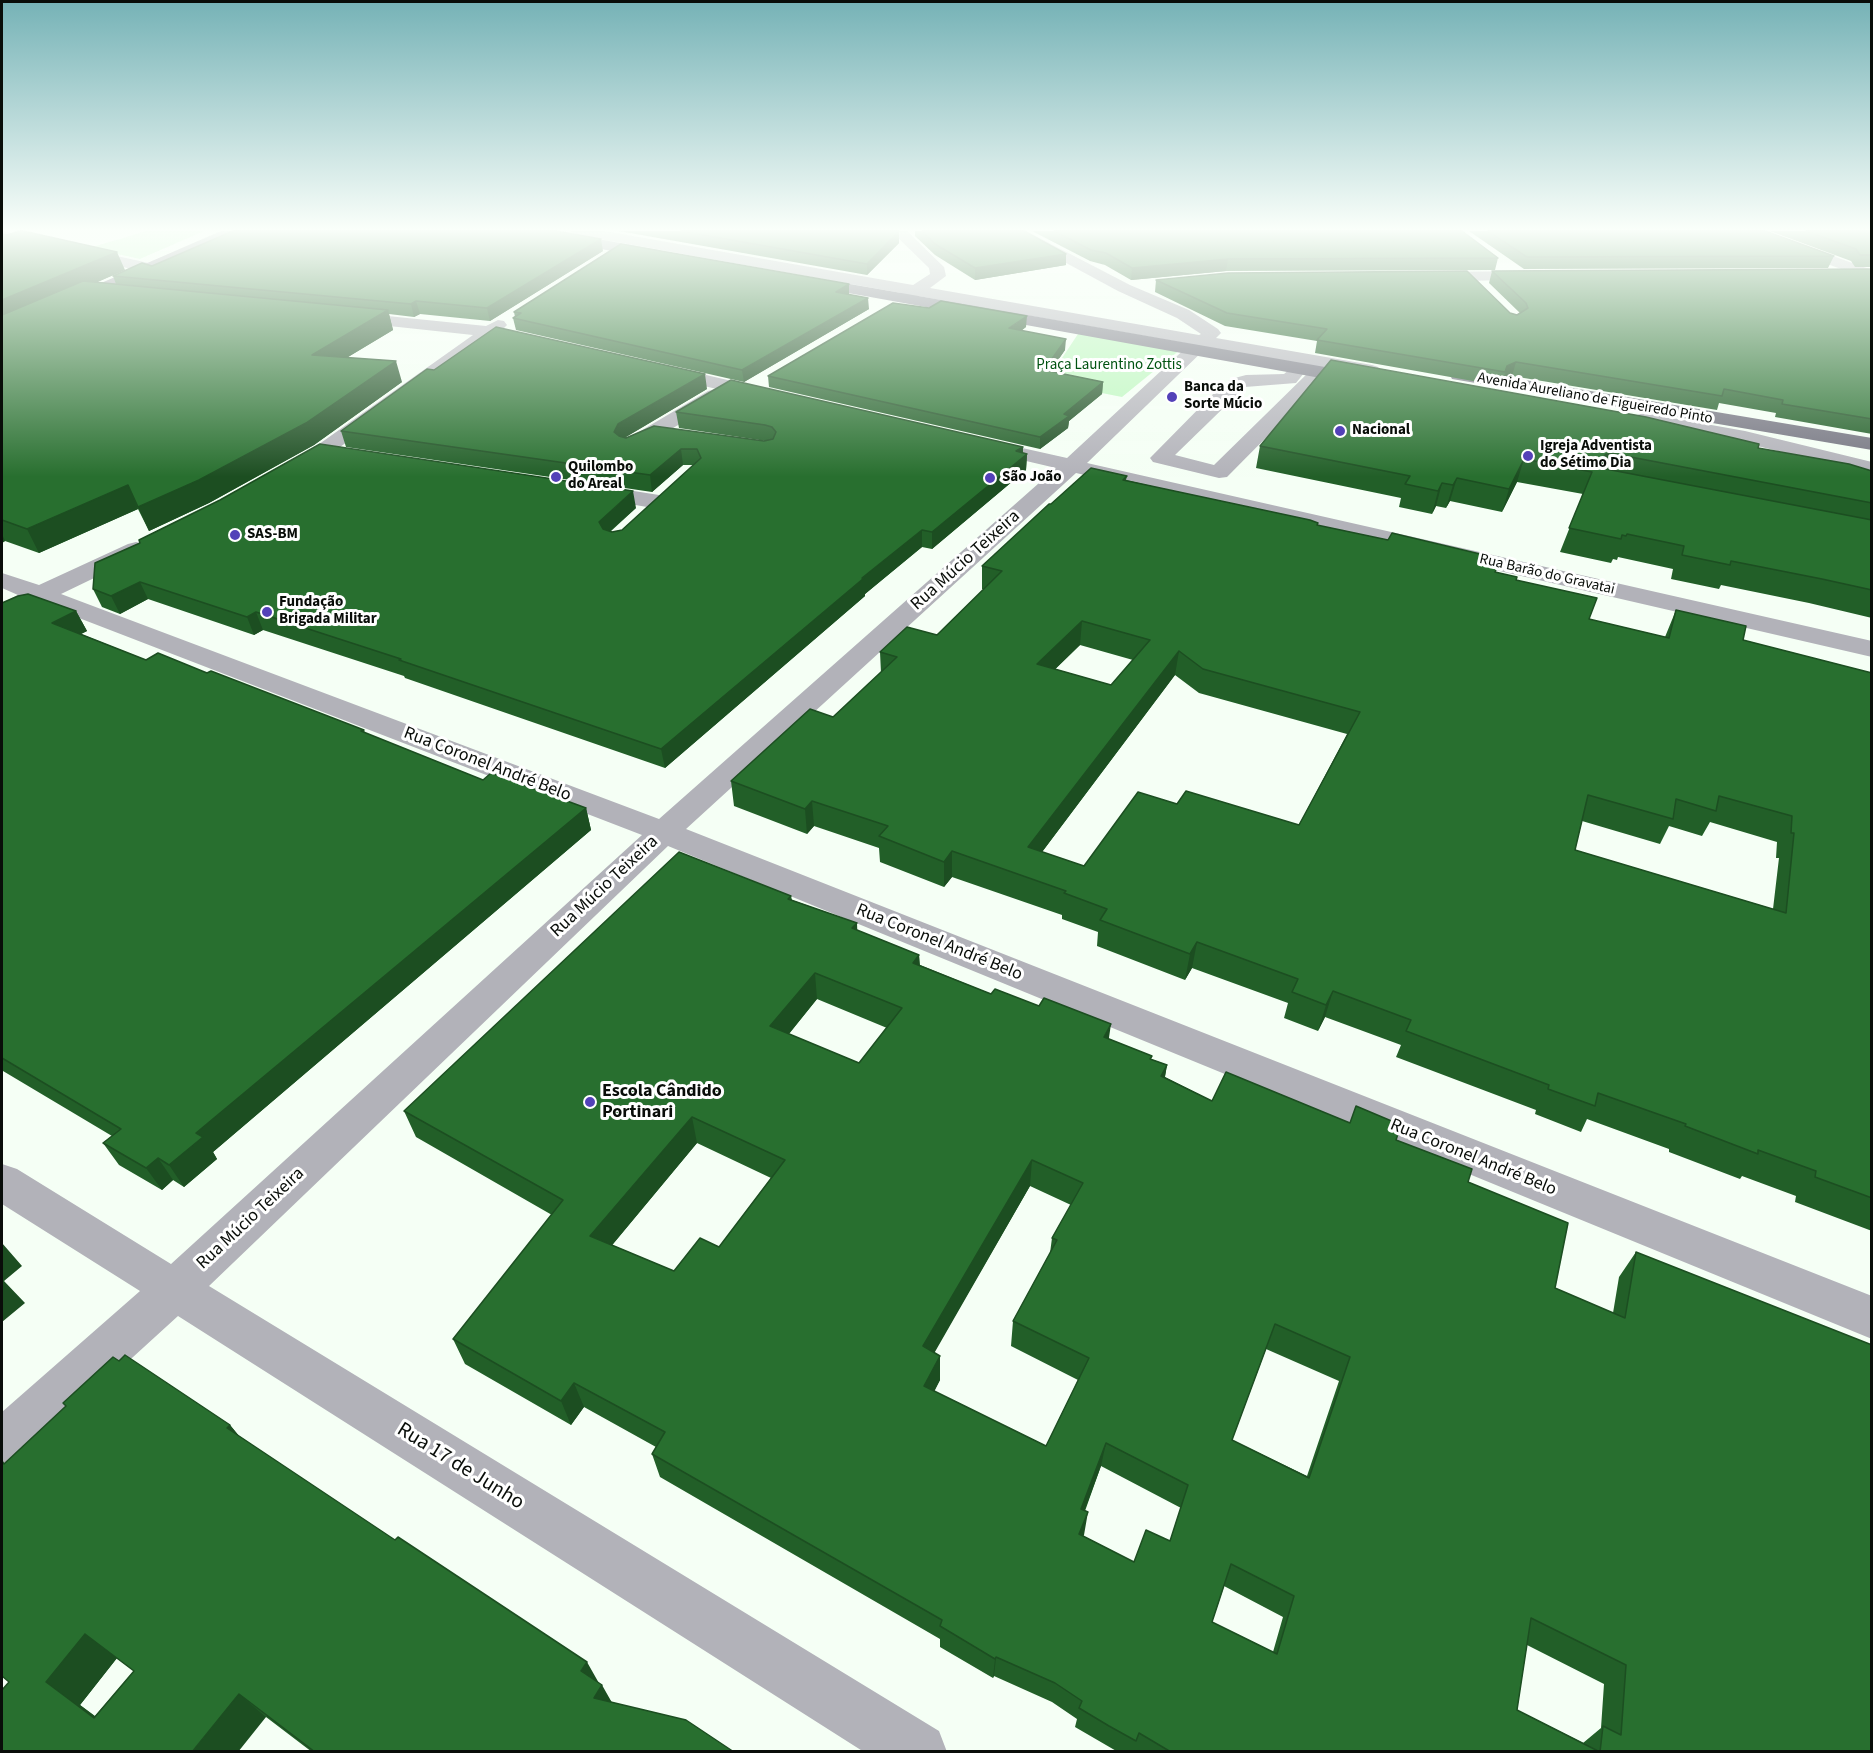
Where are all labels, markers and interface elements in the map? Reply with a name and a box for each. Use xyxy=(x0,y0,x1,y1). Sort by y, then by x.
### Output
park label: Praça Laurentino Zottis xyxy=(1036,357,1182,375)
street label: Avenida Aureliano de Figueiredo Pinto xyxy=(1476,369,1714,429)
place label: Banca da Sorte Múcio xyxy=(1184,379,1262,414)
marker: Banca da Sorte Múcio xyxy=(1165,390,1179,404)
place label: Nacional xyxy=(1352,422,1410,440)
marker: Nacional xyxy=(1333,424,1347,438)
place label: Igreja Adventista do Sétimo Dia xyxy=(1540,438,1652,473)
marker: Igreja Adventista do Sétimo Dia xyxy=(1521,449,1535,463)
place label: Quilombo do Areal xyxy=(568,459,633,494)
place label: São João xyxy=(1002,469,1062,487)
marker: Quilombo do Areal xyxy=(549,470,563,484)
marker: São João xyxy=(983,471,997,485)
street label: Rua Múcio Teixeira xyxy=(907,506,1025,616)
place label: SAS-BM xyxy=(247,526,298,544)
marker: SAS-BM xyxy=(228,528,242,542)
street label: Rua Barão do Gravatai xyxy=(1478,551,1616,599)
place label: Fundação Brigada Militar xyxy=(279,594,377,629)
marker: Fundação Brigada Militar xyxy=(260,605,274,619)
street label: Rua Coronel André Belo xyxy=(400,723,574,807)
street label: Rua Múcio Teixeira xyxy=(547,832,663,942)
street label: Rua Coronel André Belo xyxy=(853,900,1025,986)
place label: Escola Cândido Portinari xyxy=(602,1081,722,1124)
marker: Escola Cândido Portinari xyxy=(583,1095,597,1109)
street label: Rua Coronel André Belo xyxy=(1387,1115,1559,1201)
street label: Rua Múcio Teixeira xyxy=(193,1164,309,1274)
street label: Rua 17 de Junho xyxy=(392,1418,528,1516)

